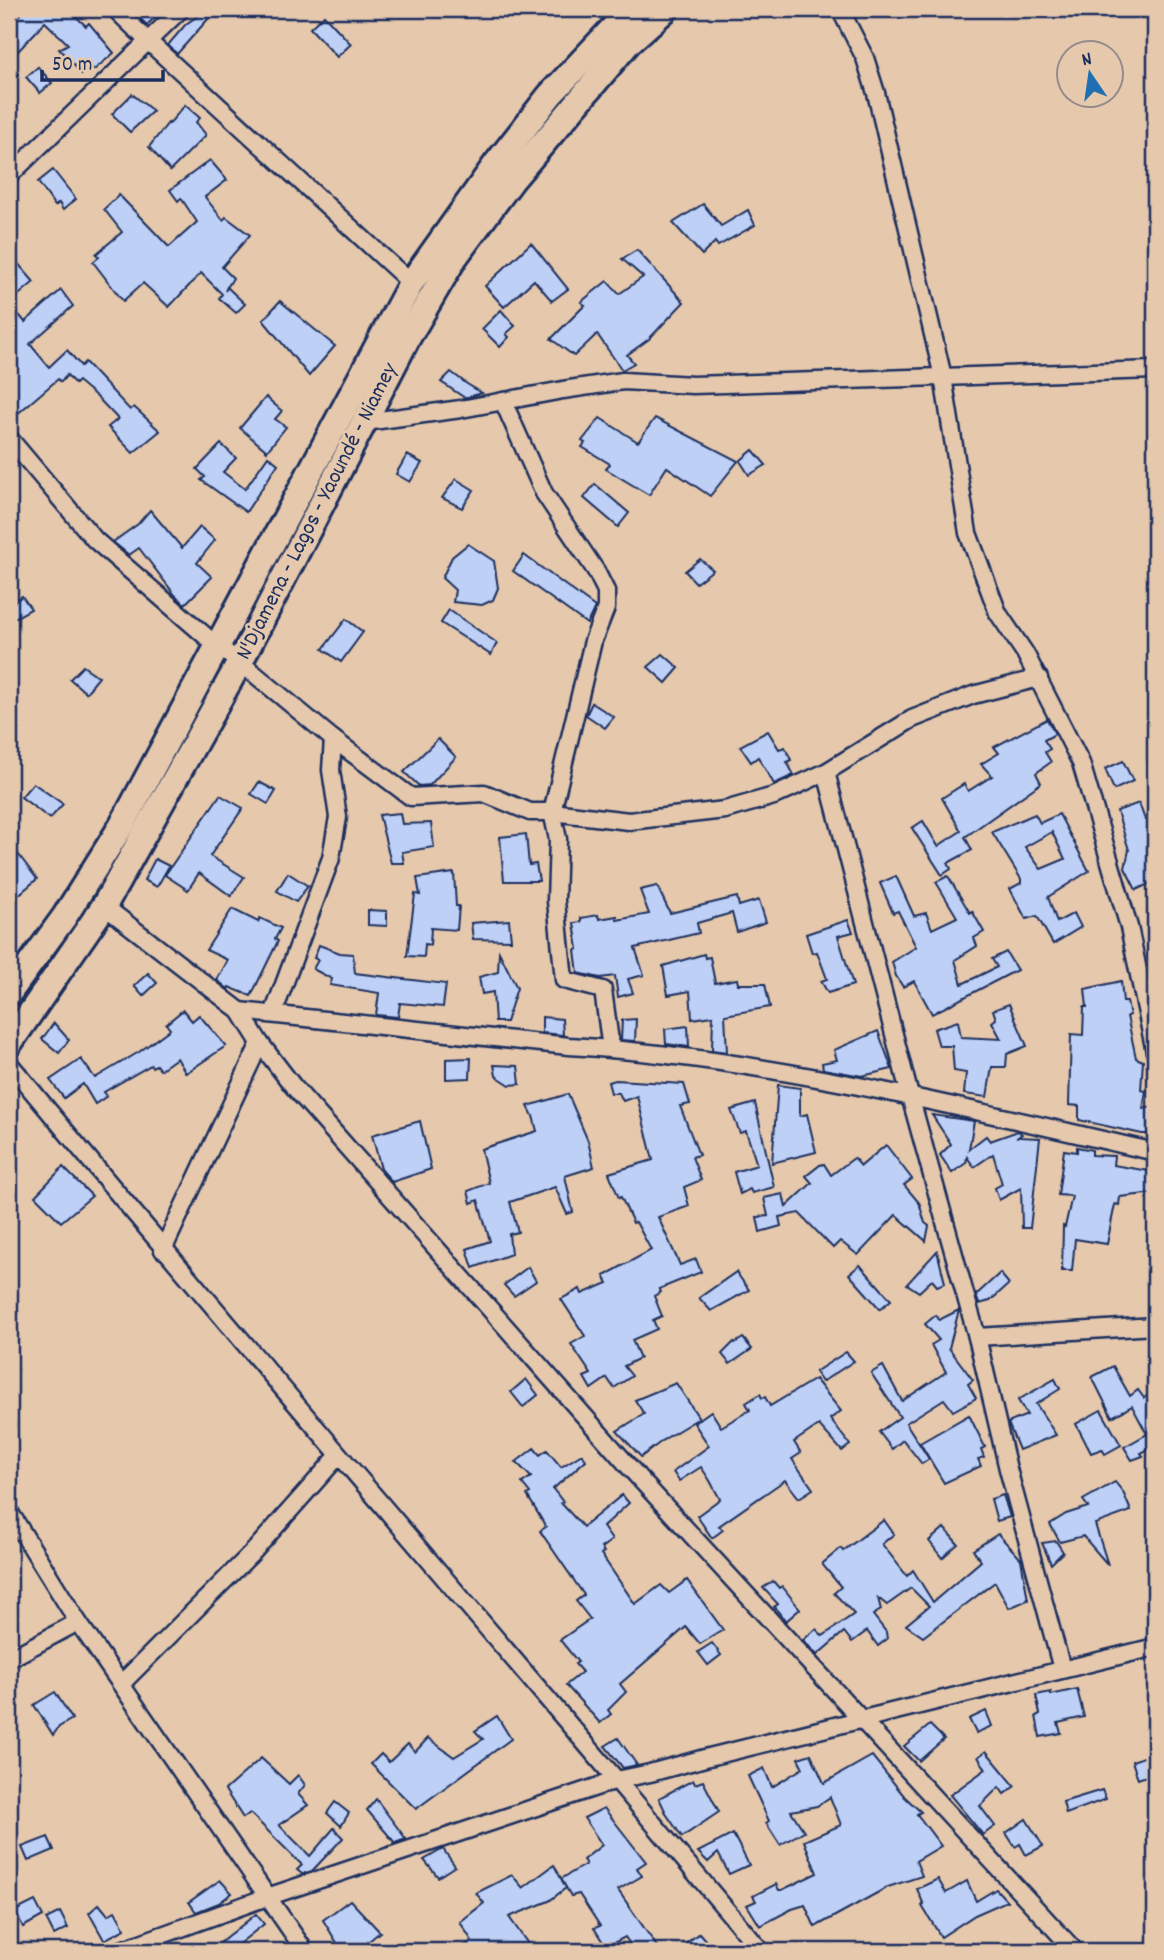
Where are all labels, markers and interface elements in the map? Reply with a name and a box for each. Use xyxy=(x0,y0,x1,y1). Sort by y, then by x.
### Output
scale bar xyxy=(42,38,163,82)
north arrow xyxy=(1056,38,1126,108)
text: N xyxy=(1079,47,1095,75)
text: 50 m xyxy=(52,51,92,81)
street label: N'Djamena - Lagos - Yaoundé - Niamey xyxy=(228,357,408,666)

